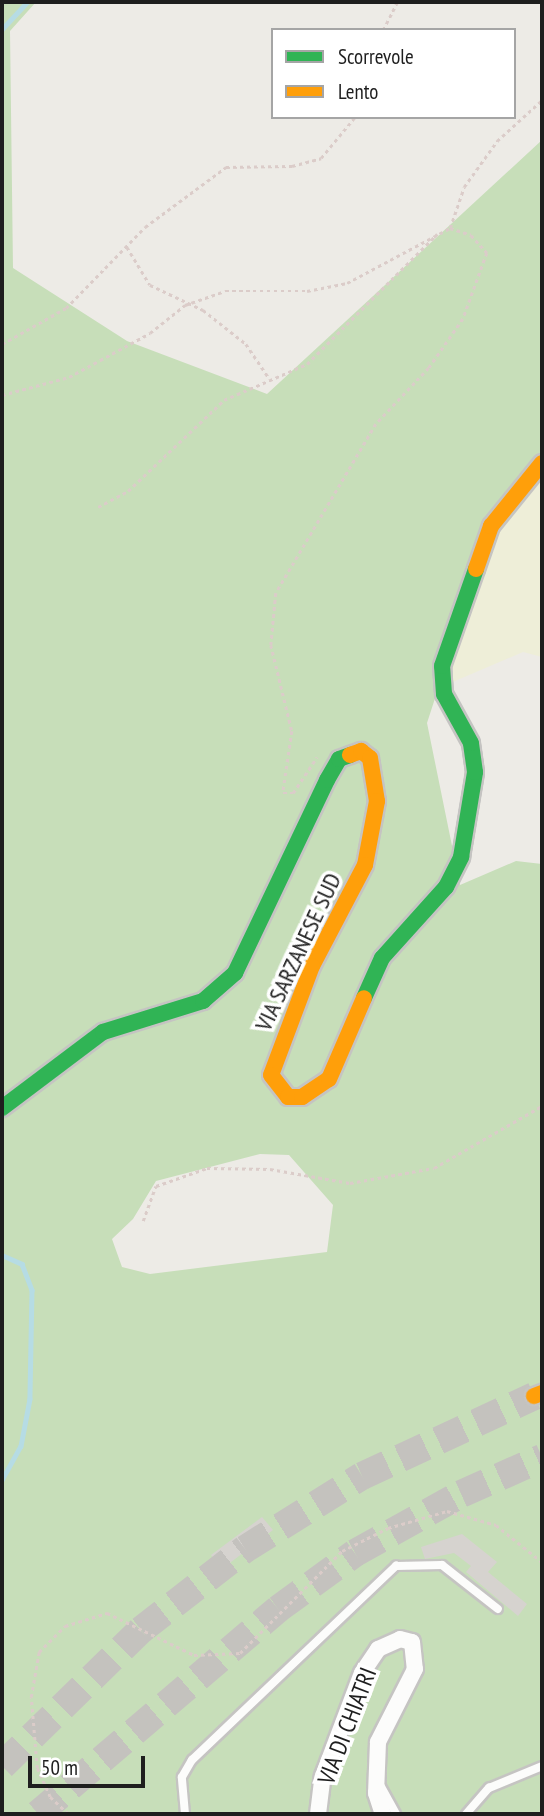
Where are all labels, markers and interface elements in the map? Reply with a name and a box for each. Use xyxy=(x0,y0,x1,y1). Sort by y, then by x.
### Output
legend xyxy=(271,28,516,119)
text: Scorrevole xyxy=(338,43,414,70)
text: Lento xyxy=(338,78,378,105)
street label: VIA SARZANESE SUD xyxy=(249,868,347,1036)
street label: VIA DI CHIATRI xyxy=(311,1663,383,1789)
scale bar xyxy=(32,1742,149,1786)
text: 50 m xyxy=(41,1754,78,1781)

